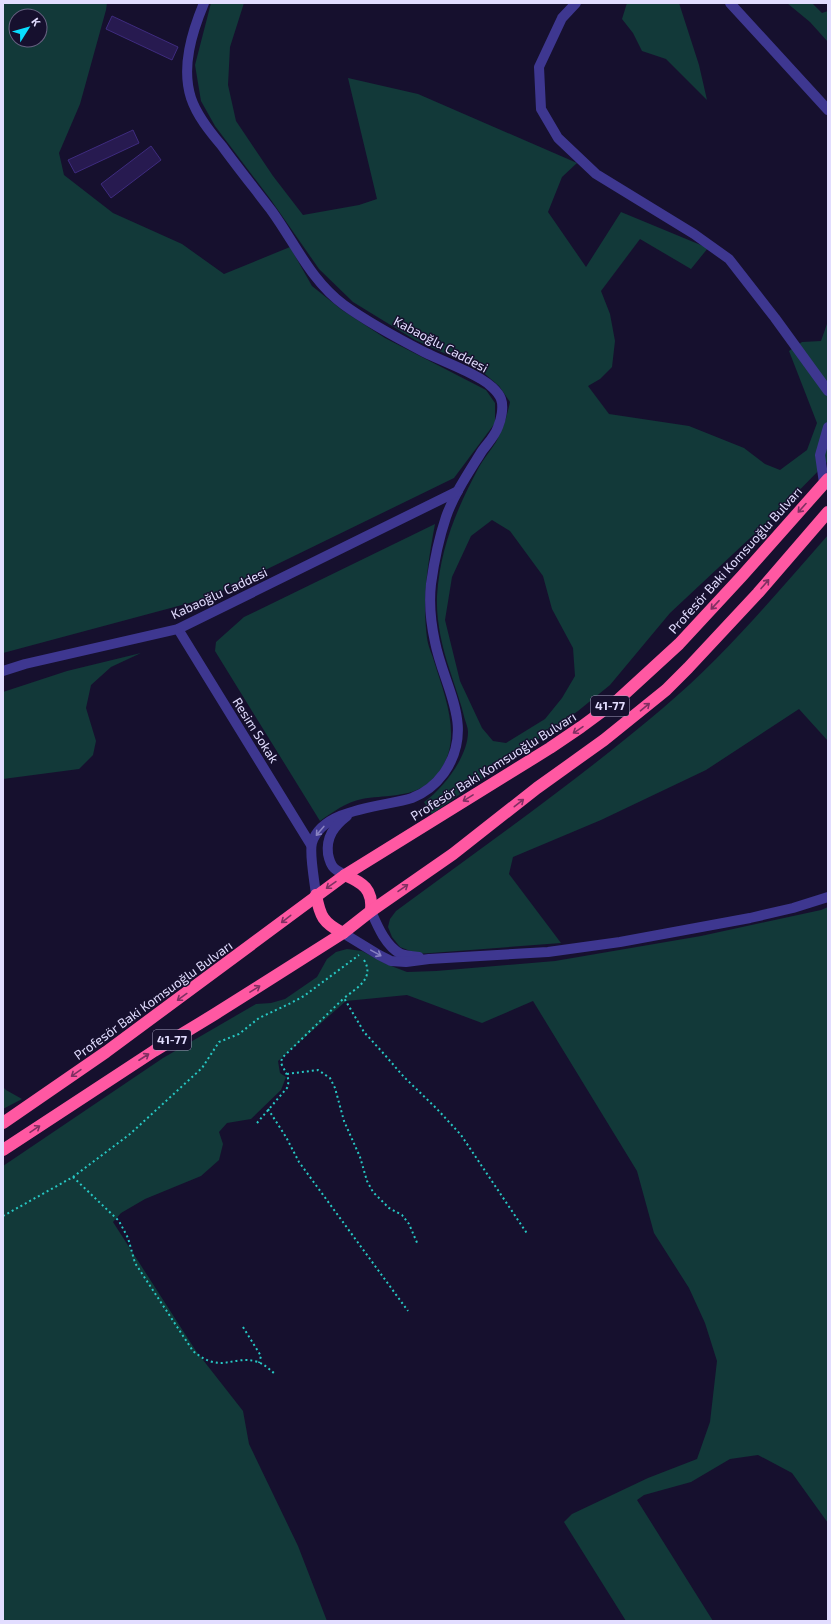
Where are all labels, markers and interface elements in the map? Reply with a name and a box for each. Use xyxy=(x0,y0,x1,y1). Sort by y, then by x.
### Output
north arrow xyxy=(8,8,48,48)
text: K xyxy=(29,15,44,28)
street label: Kabaoğlu Caddesi xyxy=(391,312,491,376)
street label: Profesör Baki Komsuoğlu Bulvarı xyxy=(665,483,805,637)
one-way arrow xyxy=(798,503,807,513)
street label: Kabaoğlu Caddesi xyxy=(168,564,270,622)
one-way arrow xyxy=(760,579,769,590)
one-way arrow xyxy=(710,600,720,610)
street label: Resim Sokak xyxy=(230,694,283,766)
road number: 41-77 xyxy=(591,696,629,716)
one-way arrow xyxy=(639,703,650,712)
street label: Profesör Baki Komsuoğlu Bulvarı xyxy=(407,708,579,824)
one-way arrow xyxy=(573,726,584,734)
one-way arrow xyxy=(462,795,474,803)
one-way arrow xyxy=(513,798,524,807)
one-way arrow xyxy=(316,826,325,836)
one-way arrow xyxy=(325,881,336,889)
one-way arrow xyxy=(398,884,409,892)
one-way arrow xyxy=(280,915,291,923)
street label: Profesör Baki Komsuoğlu Bulvarı xyxy=(71,937,235,1063)
one-way arrow xyxy=(370,950,382,958)
one-way arrow xyxy=(249,985,260,993)
one-way arrow xyxy=(176,993,187,1001)
road number: 41-77 xyxy=(153,1030,191,1050)
one-way arrow xyxy=(138,1053,149,1061)
one-way arrow xyxy=(71,1069,82,1077)
one-way arrow xyxy=(29,1124,41,1132)

